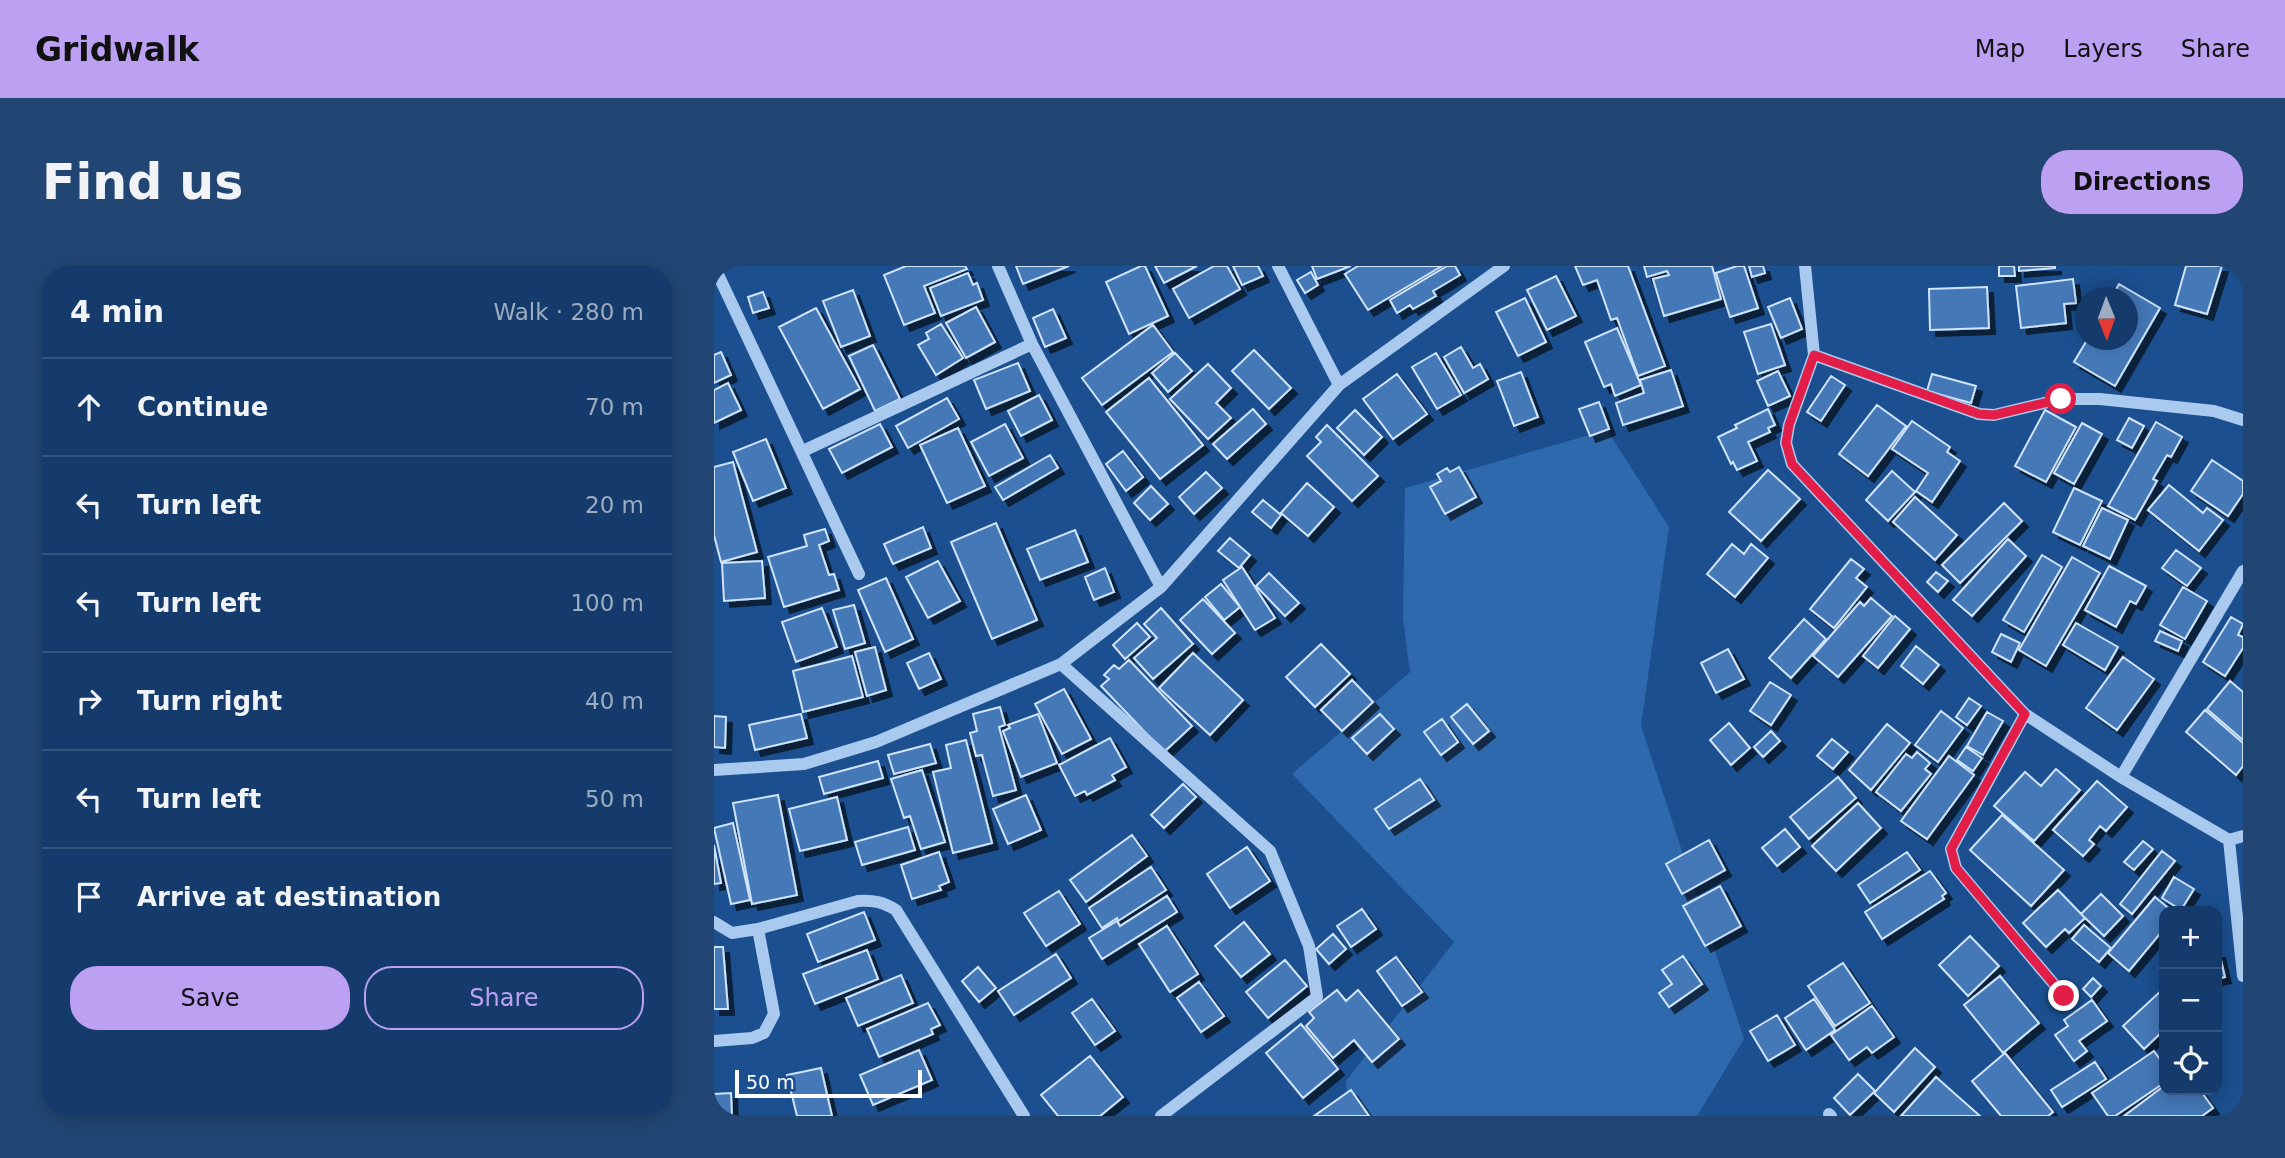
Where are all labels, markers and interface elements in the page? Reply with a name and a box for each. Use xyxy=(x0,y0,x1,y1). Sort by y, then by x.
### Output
text: Gridwalk xyxy=(35,30,199,69)
text: Map xyxy=(1975,35,2025,63)
text: Layers xyxy=(2063,35,2143,63)
text: Share xyxy=(2181,35,2250,63)
button: Directions xyxy=(2041,150,2243,214)
text: Find us xyxy=(42,154,243,211)
north arrow xyxy=(2075,287,2138,350)
text: 4 min xyxy=(70,294,164,329)
text: Walk · 280 m xyxy=(493,299,644,325)
route start xyxy=(2045,383,2076,414)
icon: ahead xyxy=(70,388,108,426)
text: Continue xyxy=(137,392,268,422)
text: 70 m xyxy=(585,394,644,420)
icon: left xyxy=(70,486,108,524)
text: Turn left xyxy=(137,490,261,520)
text: 20 m xyxy=(585,492,644,518)
icon: left xyxy=(70,584,108,622)
text: Turn left xyxy=(137,588,261,618)
text: 100 m xyxy=(570,590,644,616)
icon: right xyxy=(70,682,108,720)
text: Turn right xyxy=(137,686,282,716)
text: 40 m xyxy=(585,688,644,714)
icon: left xyxy=(70,780,108,818)
text: Turn left xyxy=(137,784,261,814)
text: 50 m xyxy=(585,786,644,812)
icon: arrive xyxy=(70,878,108,916)
text: Arrive at destination xyxy=(137,882,441,912)
map controls xyxy=(2159,906,2222,1095)
button: + xyxy=(2159,906,2222,969)
button: Save xyxy=(70,966,350,1030)
button: Share xyxy=(364,966,644,1030)
button: − xyxy=(2159,969,2222,1032)
route end xyxy=(2048,980,2079,1011)
button: locate xyxy=(2159,1032,2222,1095)
scale bar xyxy=(735,1067,922,1099)
text: 50 m xyxy=(746,1071,795,1093)

